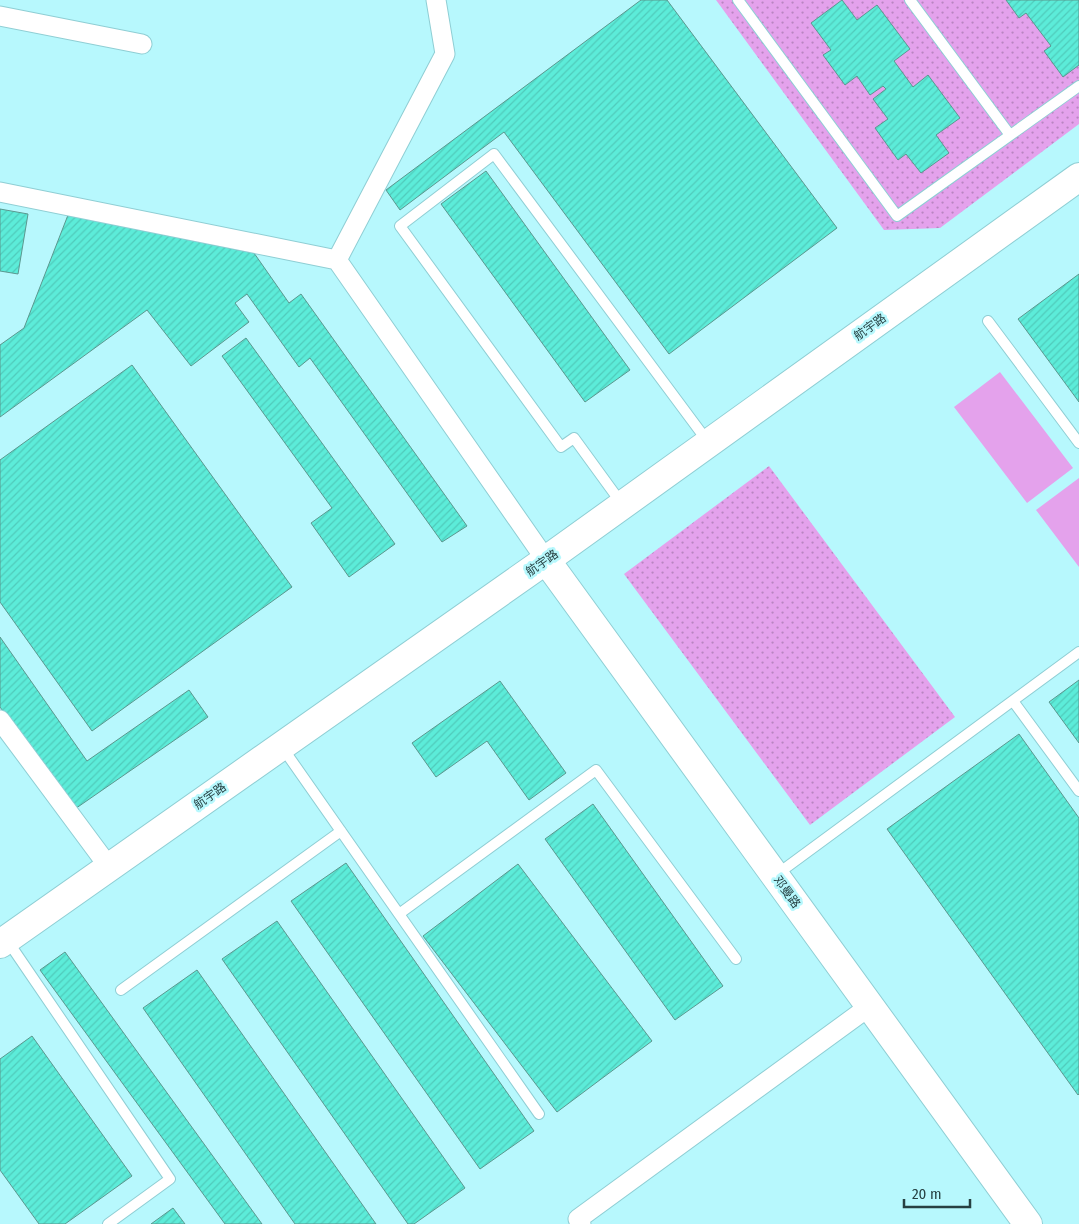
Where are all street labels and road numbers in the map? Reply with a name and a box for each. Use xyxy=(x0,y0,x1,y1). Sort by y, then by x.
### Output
street label: 航宇路 xyxy=(851,311,889,343)
street label: 航宇路 xyxy=(523,547,561,579)
street label: 航宇路 xyxy=(191,780,229,812)
street label: 邓曼路 xyxy=(771,873,803,911)

